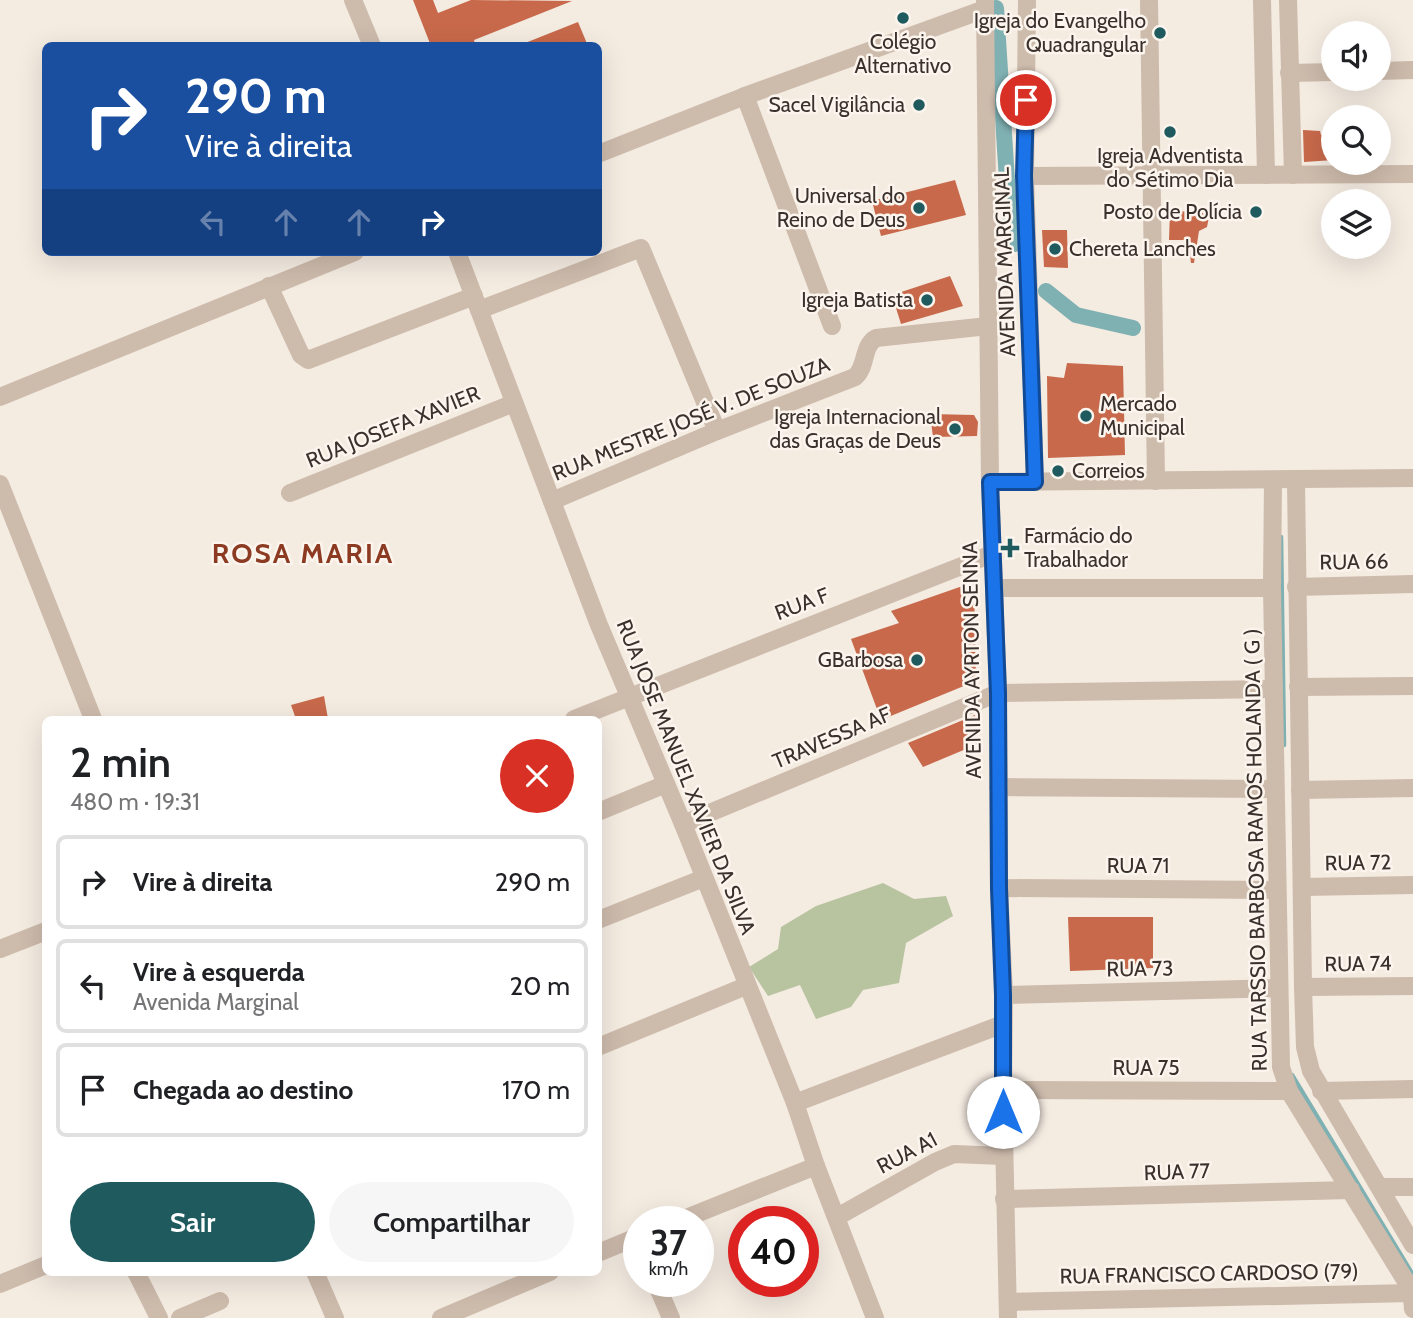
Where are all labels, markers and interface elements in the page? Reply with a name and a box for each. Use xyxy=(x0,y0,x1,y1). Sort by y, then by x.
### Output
place label: Igreja do Evangelho Quadrangular xyxy=(974,8,1146,57)
marker: Colégio Alternativo xyxy=(895,10,911,26)
map controls xyxy=(1321,21,1391,259)
button: sound xyxy=(1321,21,1391,91)
marker: Igreja do Evangelho Quadrangular xyxy=(1152,25,1168,41)
place label: Colégio Alternativo xyxy=(855,29,951,78)
text: 290 m xyxy=(185,66,327,125)
icon: right xyxy=(70,70,161,161)
pin xyxy=(996,70,1056,130)
icon: arrive xyxy=(1007,81,1045,119)
place label: Sacel Vigilância xyxy=(769,92,905,117)
marker: Sacel Vigilância xyxy=(911,97,927,113)
button: search xyxy=(1321,105,1391,175)
marker: Igreja Adventista do Sétimo Dia xyxy=(1162,124,1178,140)
text: Vire à direita xyxy=(185,126,352,165)
place label: Igreja Adventista do Sétimo Dia xyxy=(1097,143,1243,192)
street label: AVENIDA MARGINAL xyxy=(989,166,1020,357)
place label: Universal do Reino de Deus xyxy=(777,183,905,232)
button: layers xyxy=(1321,189,1391,259)
place label: Posto de Polícia xyxy=(1103,199,1242,224)
marker: Universal do Reino de Deus xyxy=(911,200,927,216)
icon: left xyxy=(194,203,232,241)
icon: ahead xyxy=(267,203,305,241)
icon: ahead xyxy=(340,203,378,241)
icon: right xyxy=(413,203,451,241)
marker: Posto de Polícia xyxy=(1248,204,1264,220)
place label: Chereta Lanches xyxy=(1069,236,1216,261)
marker: Chereta Lanches xyxy=(1047,241,1063,257)
place label: Igreja Batista xyxy=(801,287,913,313)
marker: Igreja Batista xyxy=(919,292,935,308)
street label: RUA MESTRE JOSÉ V. DE SOUZA xyxy=(548,351,833,486)
street label: RUA JOSEFA XAVIER xyxy=(302,380,484,473)
place label: Mercado Municipal xyxy=(1100,391,1185,440)
place label: Igreja Internacional das Graças de Deus xyxy=(770,404,941,453)
marker: Mercado Municipal xyxy=(1078,408,1094,424)
marker: Igreja Internacional das Graças de Deus xyxy=(947,421,963,437)
place label: Correios xyxy=(1072,458,1145,483)
marker: Correios xyxy=(1050,463,1066,479)
place label: Farmácio do Trabalhador xyxy=(1024,523,1132,572)
district label: ROSA MARIA xyxy=(212,536,394,570)
marker: Farmácio do Trabalhador xyxy=(1002,540,1018,556)
street label: AVENIDA AYRTON SENNA xyxy=(957,541,986,779)
street label: RUA 66 xyxy=(1319,548,1389,575)
street label: RUA F xyxy=(771,582,833,625)
street label: RUA JOSE MANUEL XAVIER DA SILVA xyxy=(612,616,761,938)
street label: RUA TARSSIO BARBOSA RAMOS HOLANDA ( G ) xyxy=(1239,628,1272,1072)
place label: GBarbosa xyxy=(818,647,903,672)
marker: GBarbosa xyxy=(909,652,925,668)
street label: TRAVESSA AF xyxy=(769,701,895,774)
text: 2 min xyxy=(70,736,171,788)
button: close xyxy=(500,739,574,813)
text: 480 m · 19:31 xyxy=(70,788,200,816)
street label: RUA 72 xyxy=(1324,849,1392,876)
street label: RUA 71 xyxy=(1107,853,1169,878)
icon: right xyxy=(74,863,112,901)
text: Vire à direita xyxy=(133,866,273,898)
text: 290 m xyxy=(495,866,570,898)
street label: RUA 74 xyxy=(1324,950,1392,977)
street label: RUA 73 xyxy=(1106,955,1174,982)
text: Vire à esquerda xyxy=(133,956,305,988)
icon: left xyxy=(74,967,112,1005)
text: 20 m xyxy=(510,970,570,1002)
text: Avenida Marginal xyxy=(133,988,299,1016)
street label: RUA 75 xyxy=(1112,1055,1180,1080)
icon: arrive xyxy=(74,1071,112,1109)
text: Chegada ao destino xyxy=(133,1074,353,1106)
text: 170 m xyxy=(502,1074,570,1106)
position arrow xyxy=(966,1075,1040,1149)
street label: RUA A1 xyxy=(872,1126,941,1179)
street label: RUA 77 xyxy=(1143,1158,1211,1185)
button: Sair xyxy=(70,1182,315,1262)
button: Compartilhar xyxy=(329,1182,574,1262)
speed limit sign: 40 xyxy=(728,1206,819,1297)
text: 37 xyxy=(650,1221,687,1264)
text: km/h xyxy=(649,1258,688,1280)
street label: RUA FRANCISCO CARDOSO (79) xyxy=(1059,1258,1359,1289)

